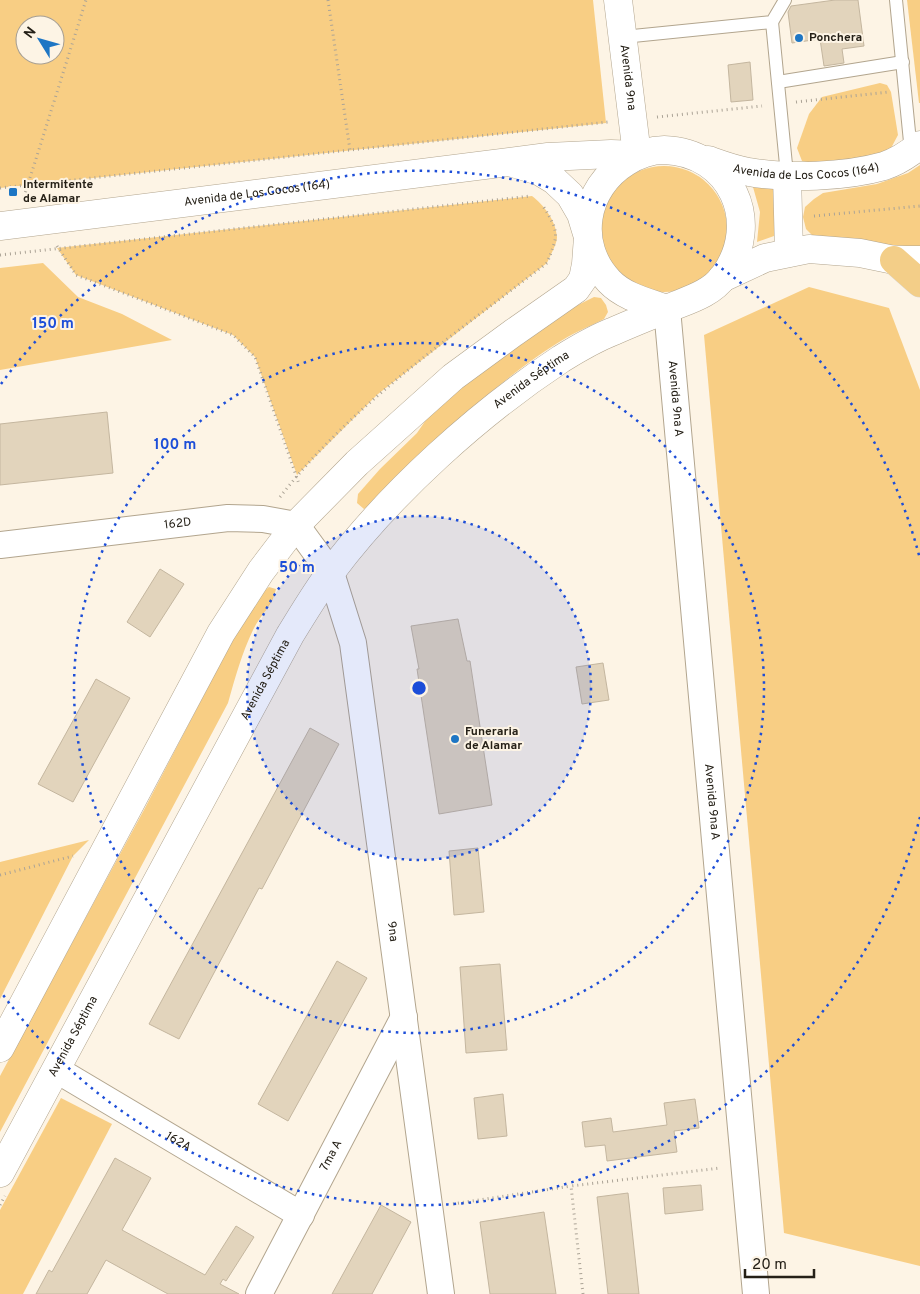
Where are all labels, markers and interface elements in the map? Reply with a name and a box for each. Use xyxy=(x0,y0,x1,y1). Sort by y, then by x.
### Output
north arrow xyxy=(15,15,65,65)
text: N xyxy=(21,24,41,42)
place label: Ponchera xyxy=(809,30,862,46)
marker: Ponchera xyxy=(793,32,805,44)
street label: Avenida 9na xyxy=(616,44,639,111)
street label: Avenida de Los Cocos (164) xyxy=(731,160,881,184)
place label: Intermitente de Alamar xyxy=(23,177,94,207)
street label: Avenida de Los Cocos (164) xyxy=(183,177,331,211)
marker: Intermitente de Alamar xyxy=(7,186,19,198)
text: 150 m xyxy=(32,315,74,334)
street label: Avenida Séptima xyxy=(490,348,573,413)
street label: Avenida 9na A xyxy=(664,360,687,438)
text: 100 m xyxy=(154,436,196,455)
street label: 162D xyxy=(163,514,192,533)
text: 50 m xyxy=(279,559,315,578)
street label: Avenida Séptima xyxy=(237,637,294,723)
centre of rings xyxy=(410,679,428,697)
place label: Funeraria de Alamar xyxy=(465,724,522,754)
marker: Funeraria de Alamar xyxy=(449,733,461,745)
street label: Avenida 9na A xyxy=(700,763,723,841)
street label: 9na xyxy=(383,920,401,943)
street label: Avenida Séptima xyxy=(45,993,102,1080)
street label: 162A xyxy=(162,1128,194,1156)
street label: 7ma A xyxy=(317,1137,346,1174)
scale bar xyxy=(745,1246,814,1278)
text: 20 m xyxy=(752,1256,787,1275)

